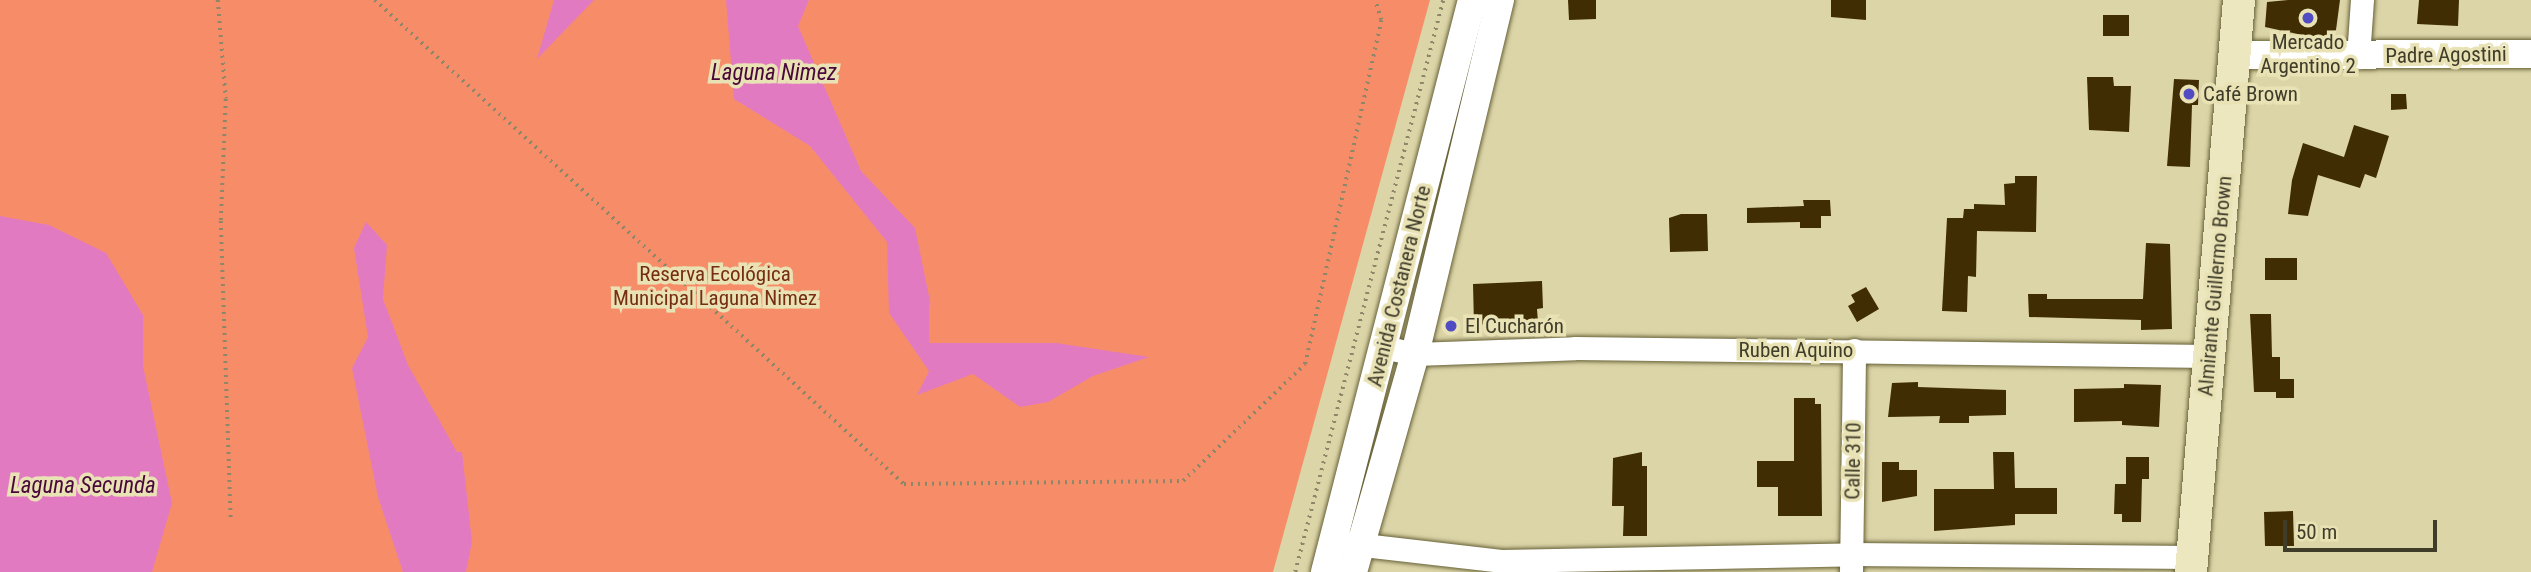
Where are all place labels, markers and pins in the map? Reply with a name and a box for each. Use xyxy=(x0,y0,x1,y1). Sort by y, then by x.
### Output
marker: Mercado Argentino 2 xyxy=(2300,10,2316,26)
place label: Mercado Argentino 2 xyxy=(2260,29,2356,79)
place label: Café Brown xyxy=(2203,81,2298,107)
marker: Café Brown xyxy=(2181,86,2197,102)
place label: El Cucharón xyxy=(1465,313,1564,339)
marker: El Cucharón xyxy=(1443,318,1459,334)

